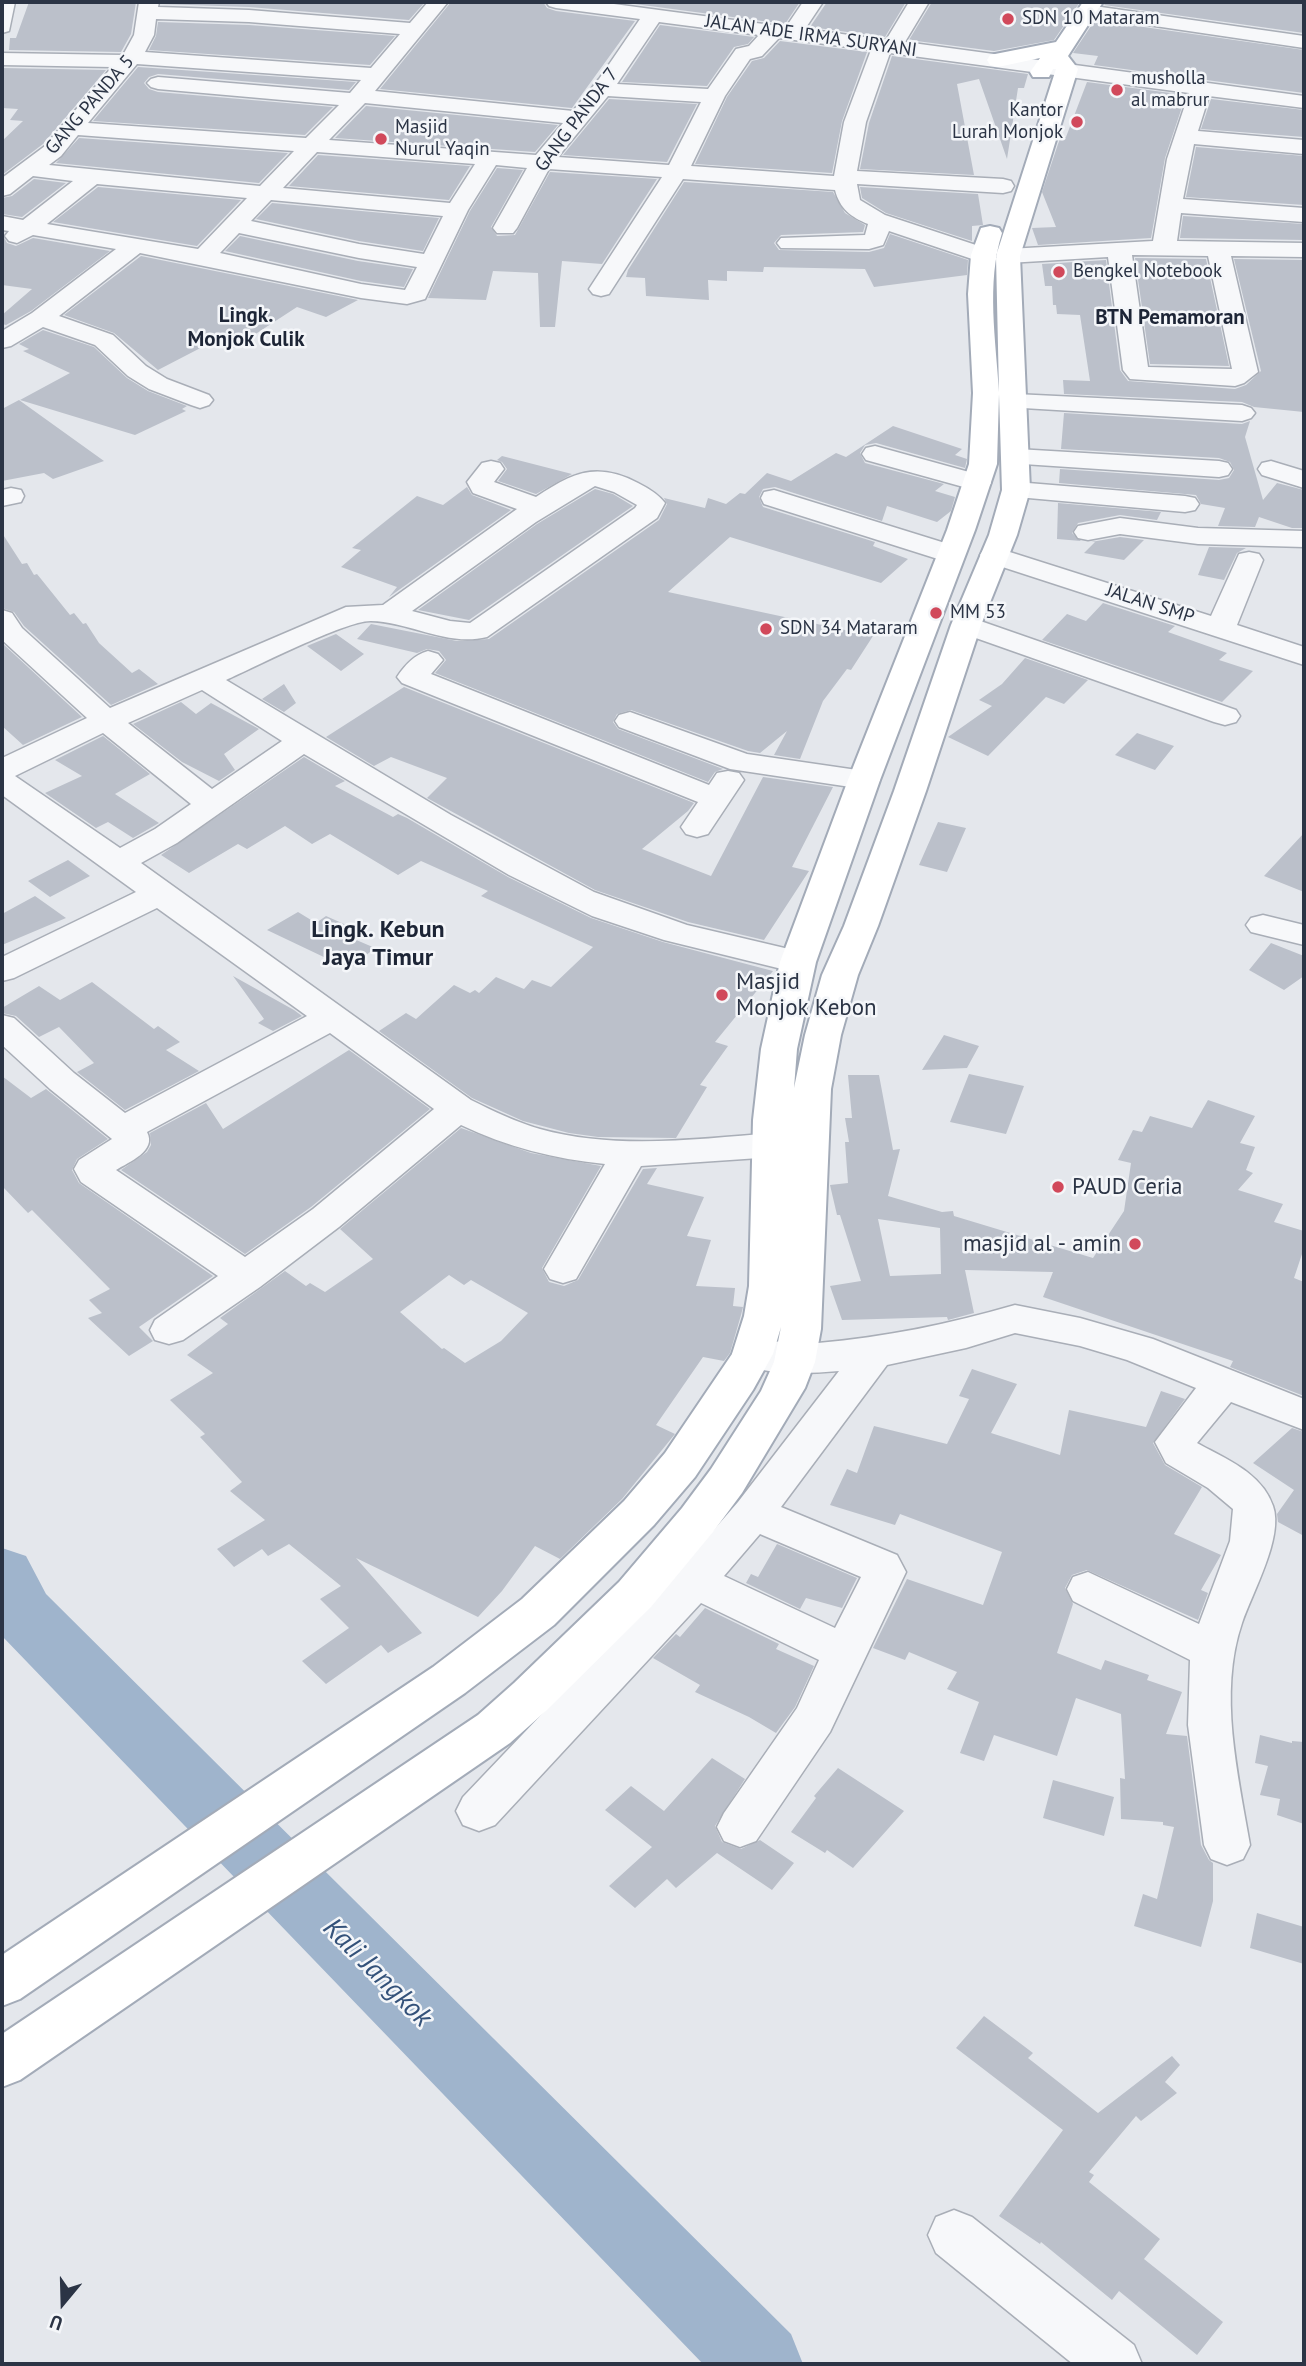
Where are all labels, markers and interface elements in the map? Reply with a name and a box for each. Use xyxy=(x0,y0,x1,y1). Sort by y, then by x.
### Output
place label: SDN 10 Mataram xyxy=(1022,8,1160,30)
street label: JALAN ADE IRMA SURYANI xyxy=(704,10,918,62)
marker: SDN 10 Mataram xyxy=(1000,11,1016,27)
street label: GANG PANDA 5 xyxy=(41,51,139,159)
street label: GANG PANDA 7 xyxy=(531,64,623,176)
place label: musholla al mabrur xyxy=(1131,68,1209,112)
marker: musholla al mabrur xyxy=(1109,82,1125,98)
place label: Kantor Lurah Monjok xyxy=(952,100,1063,144)
marker: Kantor Lurah Monjok xyxy=(1069,114,1085,130)
place label: Masjid Nurul Yaqin xyxy=(395,117,490,161)
marker: Masjid Nurul Yaqin xyxy=(373,131,389,147)
place label: Bengkel Notebook xyxy=(1073,261,1222,283)
marker: Bengkel Notebook xyxy=(1051,264,1067,280)
district label: Lingk. Monjok Culik xyxy=(188,303,304,353)
district label: BTN Pemamoran xyxy=(1095,305,1245,331)
street label: JALAN SMP xyxy=(1103,579,1197,629)
place label: MM 53 xyxy=(950,602,1006,624)
marker: MM 53 xyxy=(928,605,944,621)
place label: SDN 34 Mataram xyxy=(780,618,918,640)
marker: SDN 34 Mataram xyxy=(758,621,774,637)
district label: Lingk. Kebun Jaya Timur xyxy=(311,916,445,972)
place label: Masjid Monjok Kebon xyxy=(736,968,877,1022)
marker: Masjid Monjok Kebon xyxy=(714,987,730,1003)
place label: PAUD Ceria xyxy=(1072,1173,1182,1201)
marker: PAUD Ceria xyxy=(1050,1179,1066,1195)
place label: masjid al - amin xyxy=(963,1230,1121,1258)
marker: masjid al - amin xyxy=(1127,1236,1143,1252)
water label: Kali Jangkok xyxy=(316,1912,438,2034)
north arrow xyxy=(28,2268,98,2338)
text: U xyxy=(47,2310,66,2336)

